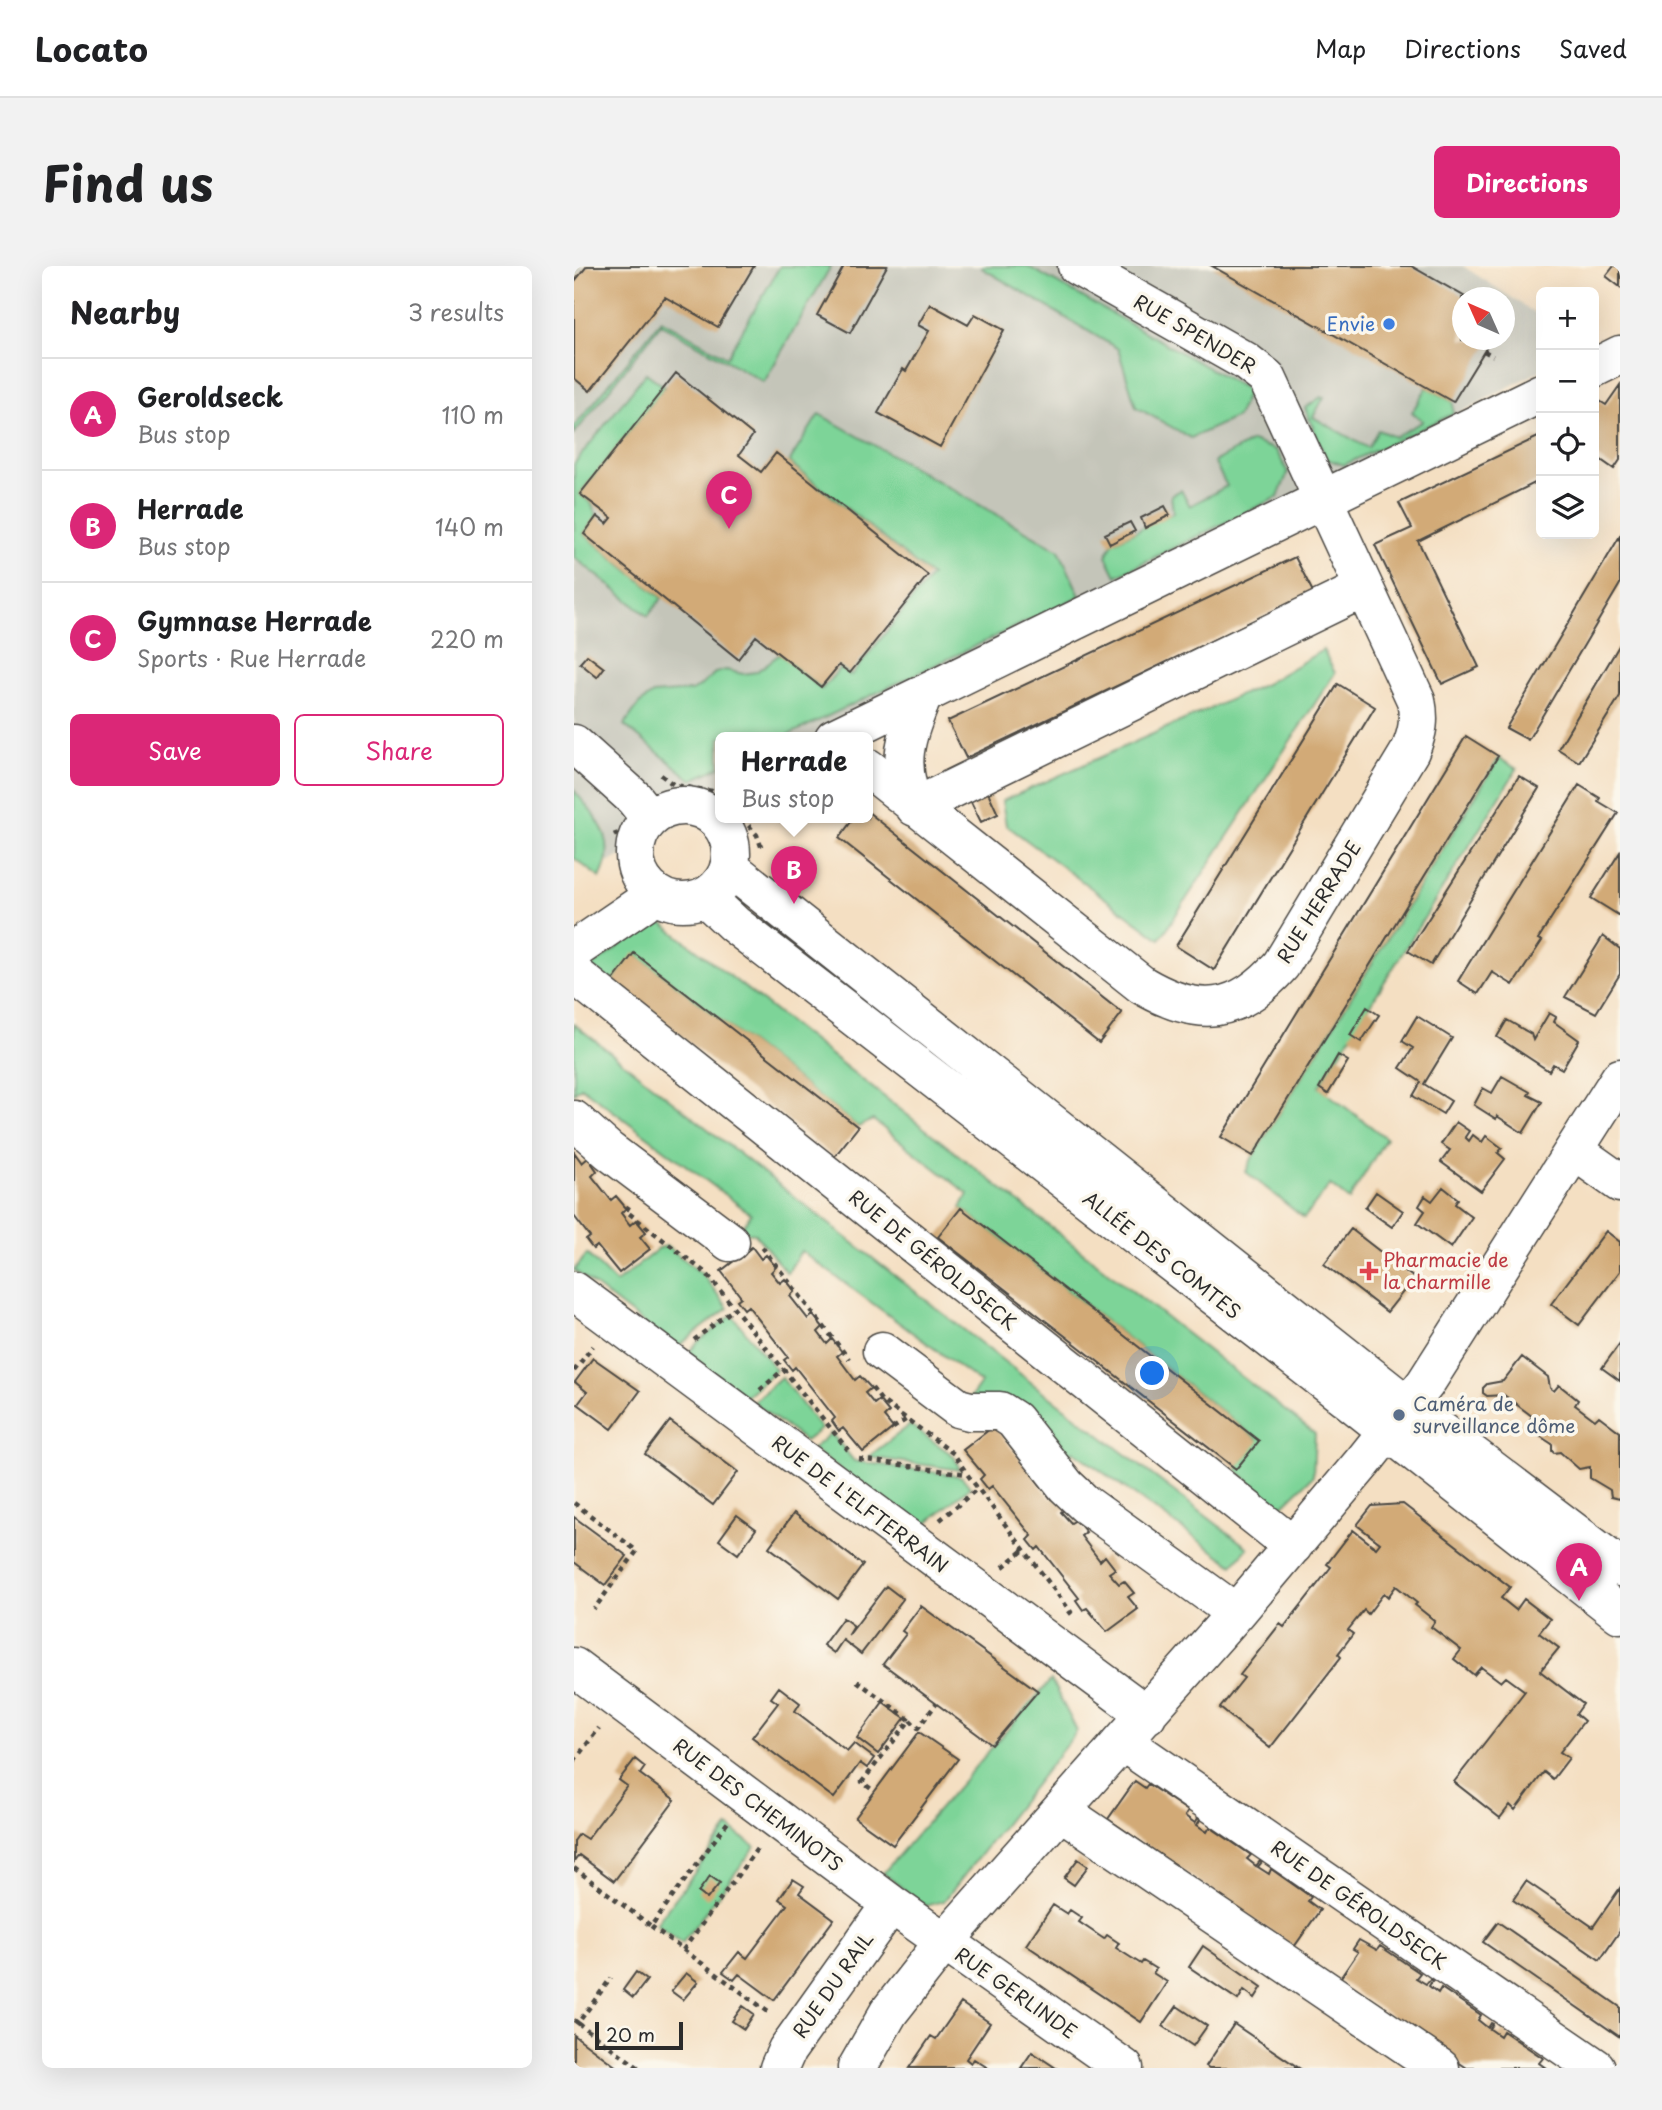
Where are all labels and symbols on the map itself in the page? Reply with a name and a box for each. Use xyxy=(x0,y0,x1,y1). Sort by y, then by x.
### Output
street label: RUE SPENDER xyxy=(1129,287,1262,380)
north arrow xyxy=(1452,287,1515,350)
place label: Envie xyxy=(1327,309,1375,337)
marker: Envie xyxy=(1381,316,1397,332)
pin: C xyxy=(706,471,752,529)
street label: RUE HERRADE xyxy=(1269,835,1367,968)
pin: B xyxy=(771,846,817,904)
street label: RUE DE GÉROLDSECK xyxy=(844,1183,1024,1336)
street label: ALLÉE DES COMTES xyxy=(1078,1184,1247,1325)
place label: Pharmacie de la charmille xyxy=(1383,1245,1509,1295)
marker: Pharmacie de la charmille xyxy=(1361,1263,1377,1279)
your location xyxy=(1135,1356,1169,1390)
place label: Caméra de surveillance dôme xyxy=(1413,1389,1575,1439)
marker: Caméra de surveillance dôme xyxy=(1391,1407,1407,1423)
street label: RUE DE L'ELFTERRAIN xyxy=(767,1428,955,1579)
pin: A xyxy=(1556,1543,1602,1601)
street label: RUE DES CHEMINOTS xyxy=(668,1731,849,1877)
street label: RUE DE GÉROLDSECK xyxy=(1266,1833,1453,1976)
street label: RUE DU RAIL xyxy=(785,1926,879,2043)
street label: RUE GERLINDE xyxy=(950,1940,1083,2045)
scale bar xyxy=(595,2019,682,2051)

